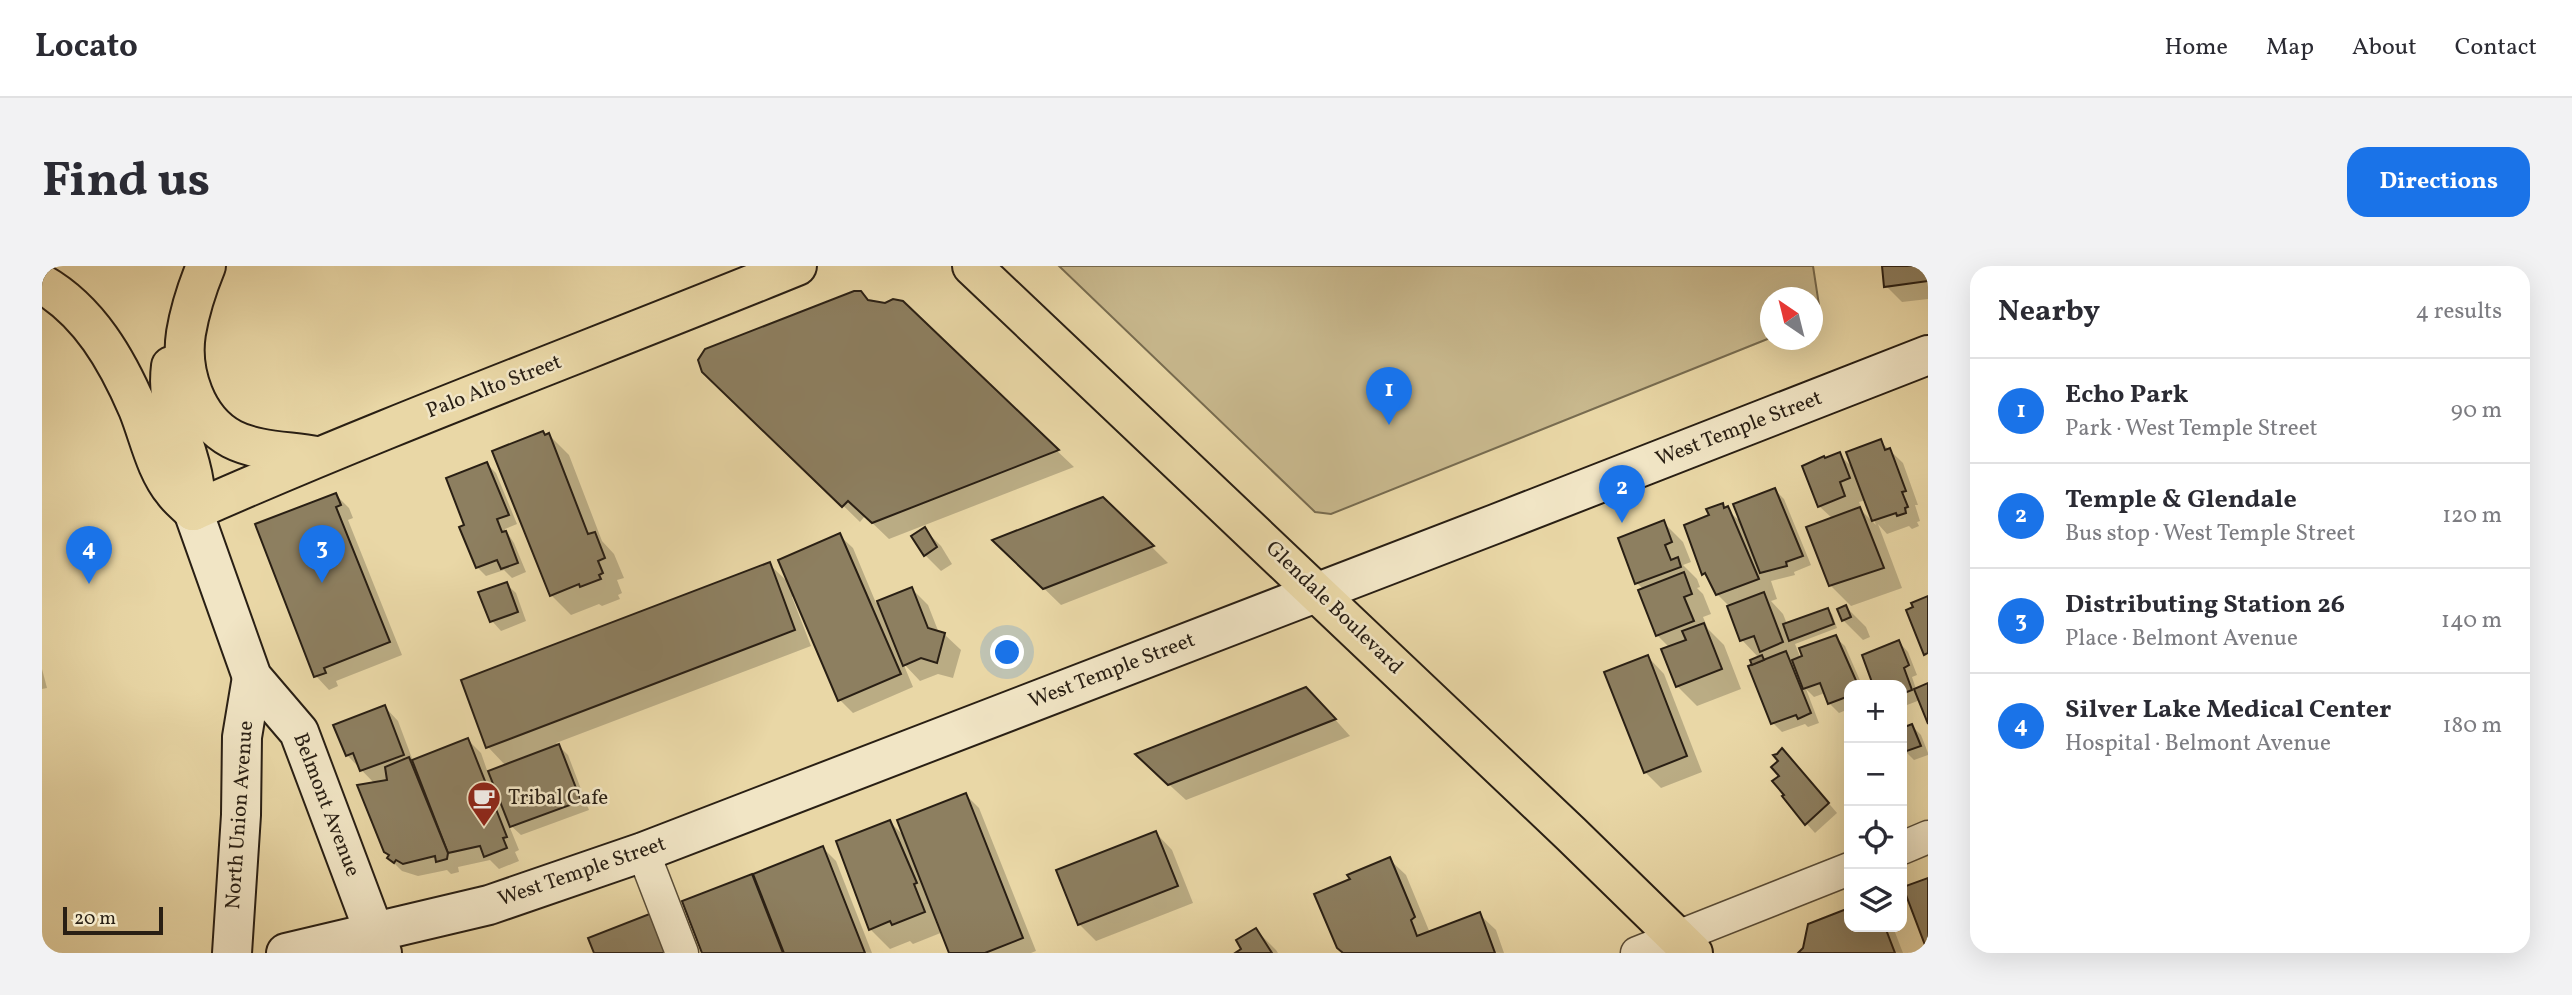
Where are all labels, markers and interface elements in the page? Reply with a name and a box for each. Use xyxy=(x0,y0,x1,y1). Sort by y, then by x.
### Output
text: Locato xyxy=(35,25,138,71)
text: Home xyxy=(2164,31,2228,65)
text: Map xyxy=(2266,31,2314,65)
text: About xyxy=(2352,31,2417,65)
text: Contact xyxy=(2455,31,2537,65)
button: Directions xyxy=(2347,147,2530,217)
text: Find us xyxy=(42,148,210,217)
north arrow xyxy=(1760,287,1823,350)
text: Nearby xyxy=(1998,291,2100,333)
text: 4 results xyxy=(2416,296,2502,328)
street label: Palo Alto Street xyxy=(422,348,566,426)
pin: 1 xyxy=(1366,367,1412,425)
text: Echo Park xyxy=(2065,377,2189,413)
street label: West Temple Street xyxy=(1652,384,1826,474)
text: 1 xyxy=(2016,395,2026,427)
text: 90 m xyxy=(2451,395,2502,427)
text: Park · West Temple Street xyxy=(2065,413,2318,445)
pin: 2 xyxy=(1599,465,1645,523)
text: Temple & Glendale xyxy=(2065,482,2297,518)
text: 2 xyxy=(2015,500,2027,532)
text: 120 m xyxy=(2442,500,2502,532)
text: Bus stop · West Temple Street xyxy=(2065,518,2356,550)
pin: 3 xyxy=(299,525,345,583)
pin: 4 xyxy=(66,526,112,584)
street label: Glendale Boulevard xyxy=(1259,535,1409,681)
text: Distributing Station 26 xyxy=(2065,587,2345,623)
text: 3 xyxy=(2015,605,2027,637)
text: 140 m xyxy=(2441,605,2502,637)
text: Place · Belmont Avenue xyxy=(2065,623,2298,655)
street label: West Temple Street xyxy=(1025,626,1199,716)
your location xyxy=(990,635,1024,669)
map controls xyxy=(1844,680,1907,932)
button: + xyxy=(1844,680,1907,743)
text: Silver Lake Medical Center xyxy=(2065,692,2391,728)
text: 4 xyxy=(2014,710,2028,742)
text: 180 m xyxy=(2443,710,2502,742)
street label: North Union Avenue xyxy=(219,720,261,910)
text: Hospital · Belmont Avenue xyxy=(2065,728,2331,760)
street label: Belmont Avenue xyxy=(285,729,367,881)
button: − xyxy=(1844,743,1907,806)
cafe icon: Tribal Cafe xyxy=(465,779,503,828)
place label: Tribal Cafe xyxy=(508,784,608,813)
button: locate xyxy=(1844,806,1907,869)
street label: West Temple Street xyxy=(494,830,670,914)
button: layers xyxy=(1844,869,1907,932)
scale bar xyxy=(63,904,163,936)
text: 20 m xyxy=(74,906,116,932)

